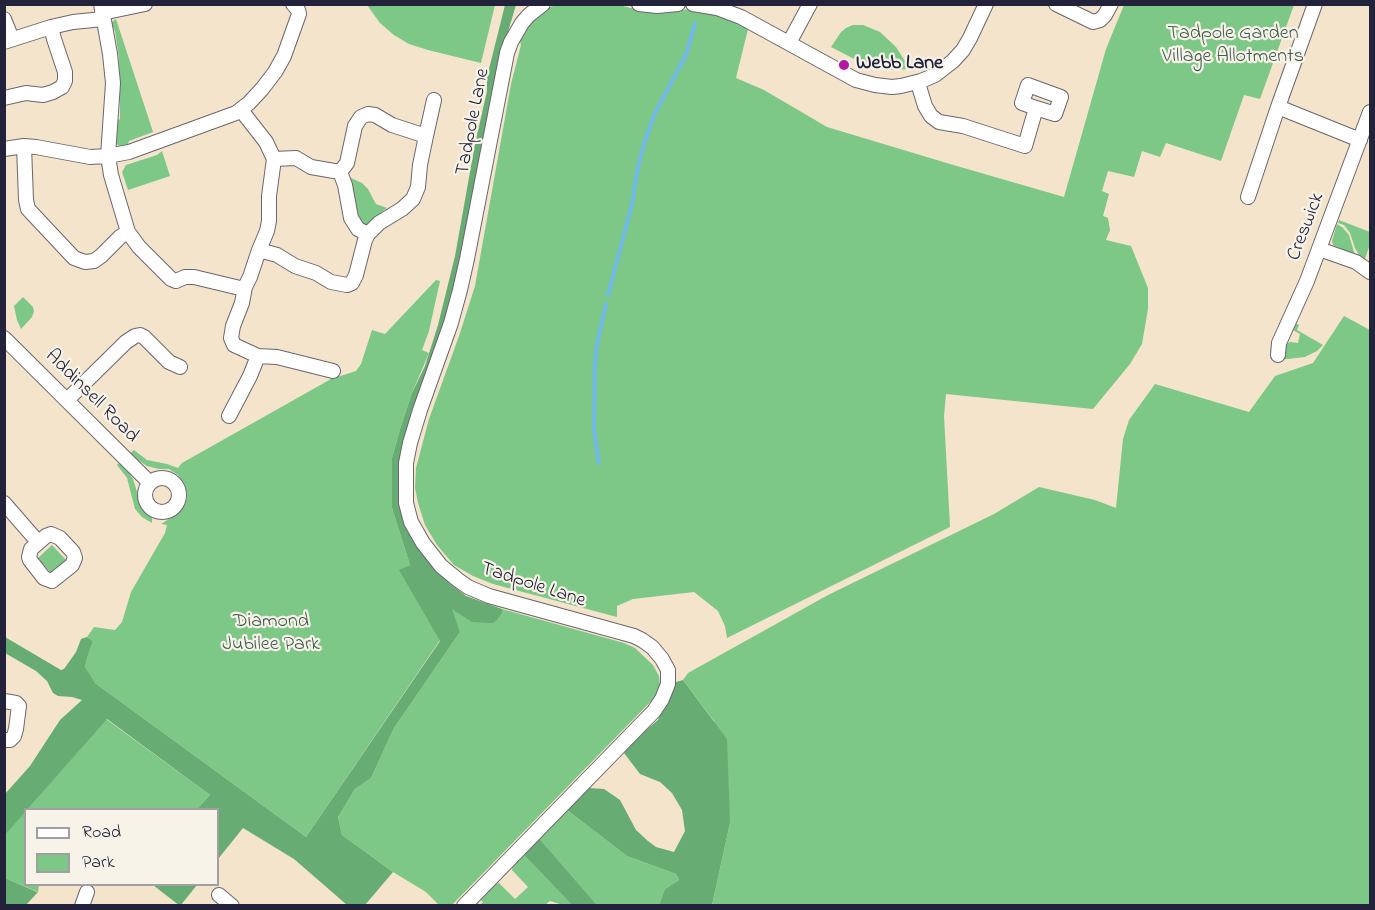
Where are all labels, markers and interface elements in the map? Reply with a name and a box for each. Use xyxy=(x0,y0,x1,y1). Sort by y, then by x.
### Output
park label: Tadpole Garden Village Allotments xyxy=(1162,23,1304,70)
place label: Webb Lane xyxy=(856,53,943,77)
marker: Webb Lane xyxy=(837,58,851,72)
street label: Tadpole Lane xyxy=(452,66,496,178)
street label: Creswick xyxy=(1283,190,1331,264)
street label: Addinsell Road xyxy=(39,345,143,449)
street label: Tadpole Lane xyxy=(478,558,588,614)
park label: Diamond Jubilee Park xyxy=(222,611,320,658)
legend xyxy=(24,808,219,886)
text: Road xyxy=(82,820,121,846)
text: Park xyxy=(82,850,115,876)

